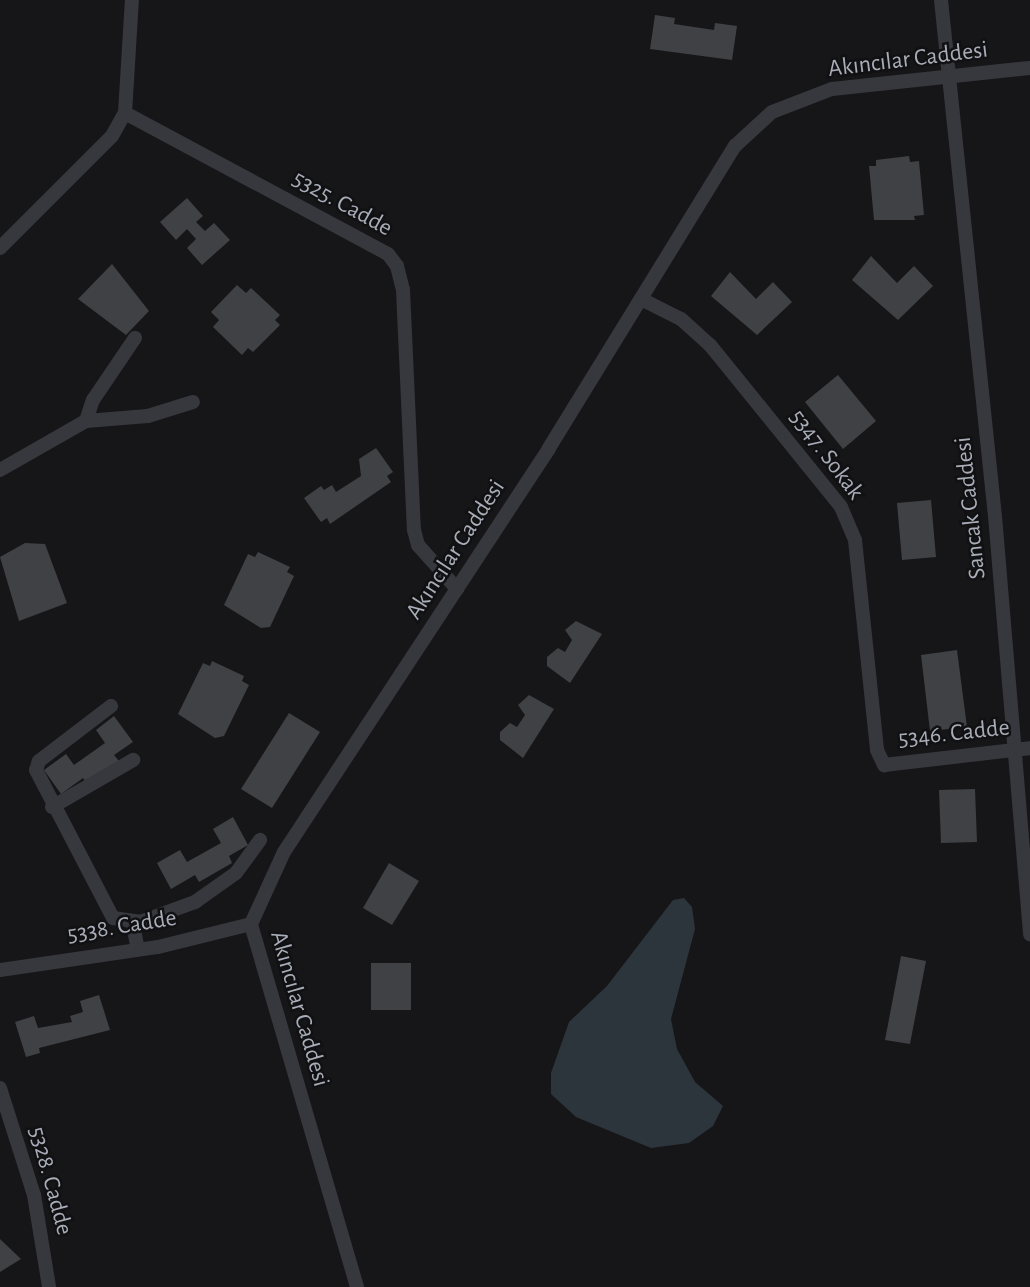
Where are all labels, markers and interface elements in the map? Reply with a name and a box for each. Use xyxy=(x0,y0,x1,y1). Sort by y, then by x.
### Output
street label: Akıncılar Caddesi xyxy=(826,36,990,84)
street label: 5325. Cadde xyxy=(287,165,397,243)
street label: 5347. Sokak xyxy=(783,404,869,506)
street label: Sancak Caddesi xyxy=(949,435,993,581)
street label: Akıncılar Caddesi xyxy=(400,475,512,625)
street label: 5346. Cadde xyxy=(897,714,1011,754)
street label: 5338. Cadde xyxy=(65,904,179,950)
street label: Akıncılar Caddesi xyxy=(263,928,335,1090)
street label: 5328. Cadde xyxy=(22,1124,78,1238)

